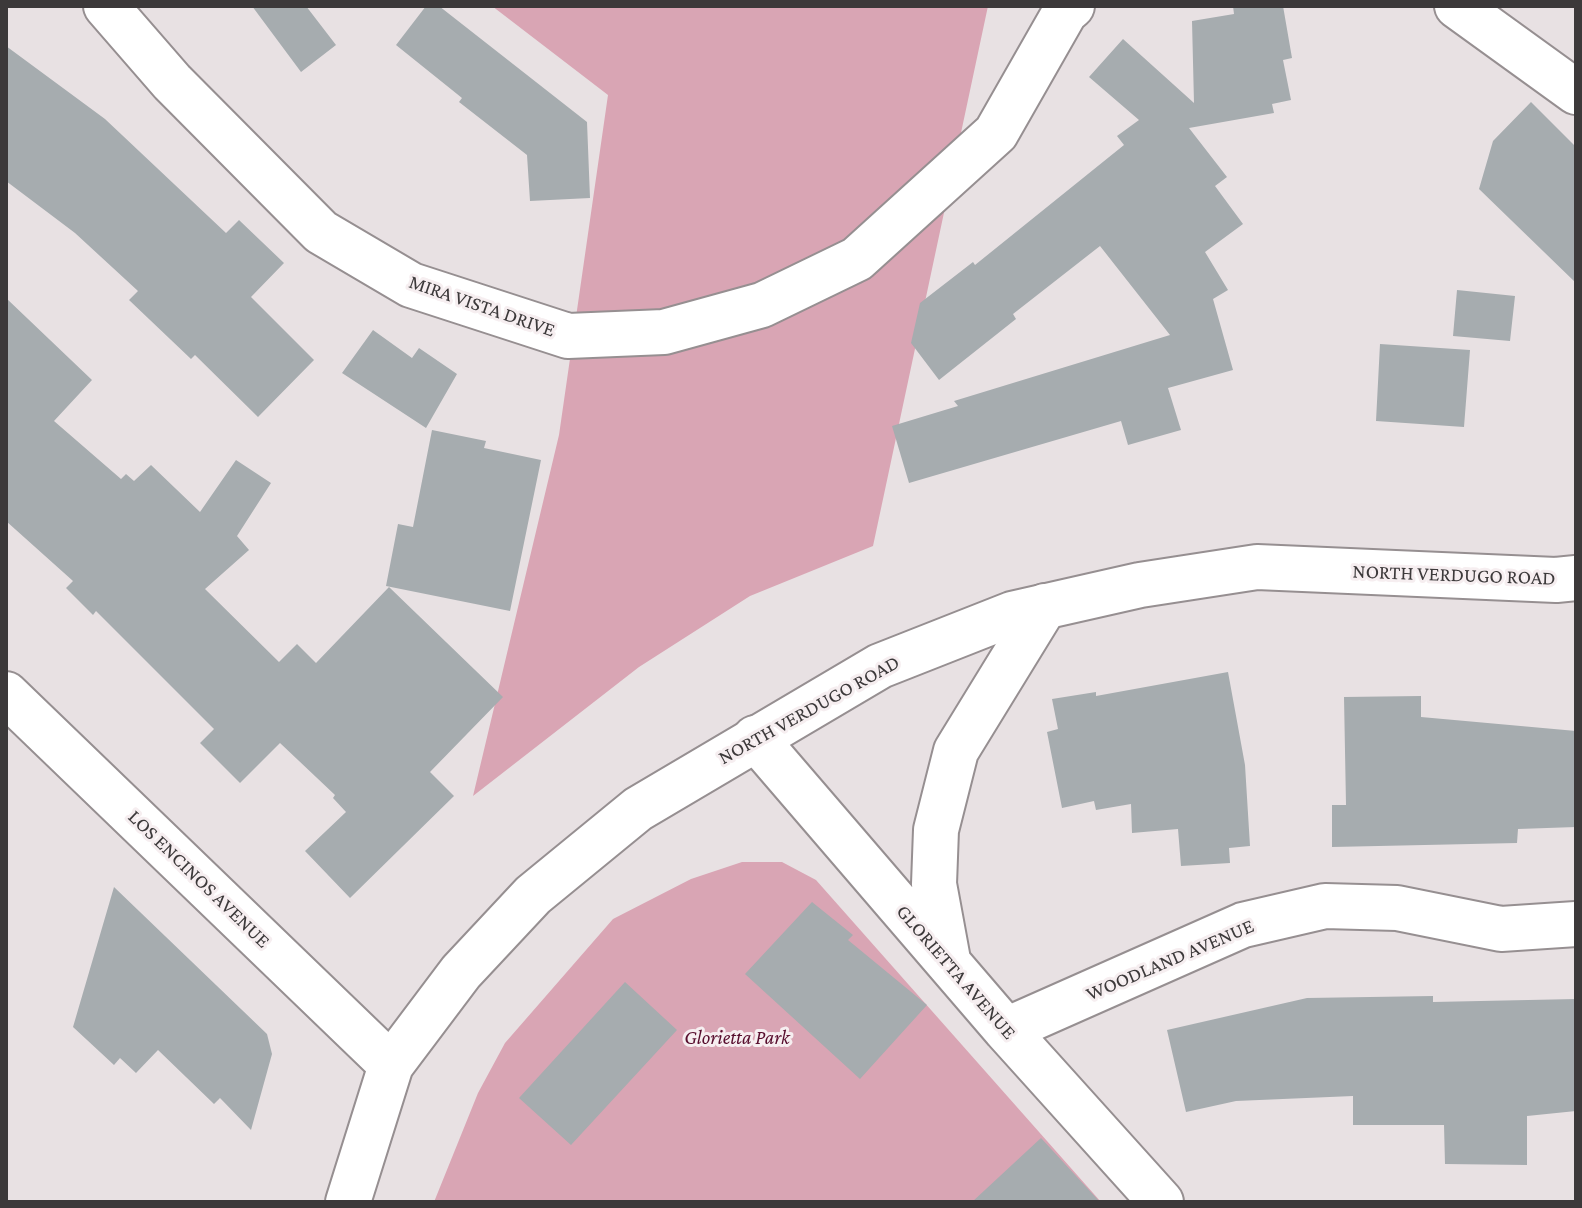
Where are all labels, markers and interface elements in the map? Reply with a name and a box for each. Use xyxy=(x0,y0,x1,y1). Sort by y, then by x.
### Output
street label: MIRA VISTA DRIVE xyxy=(406,270,558,342)
street label: NORTH VERDUGO ROAD xyxy=(1352,559,1556,591)
street label: NORTH VERDUGO ROAD xyxy=(714,650,904,770)
street label: LOS ENCINOS AVENUE xyxy=(123,805,275,953)
street label: GLORIETTA AVENUE xyxy=(891,900,1021,1044)
street label: WOODLAND AVENUE xyxy=(1082,914,1258,1006)
park label: Glorietta Park xyxy=(684,1026,790,1050)

